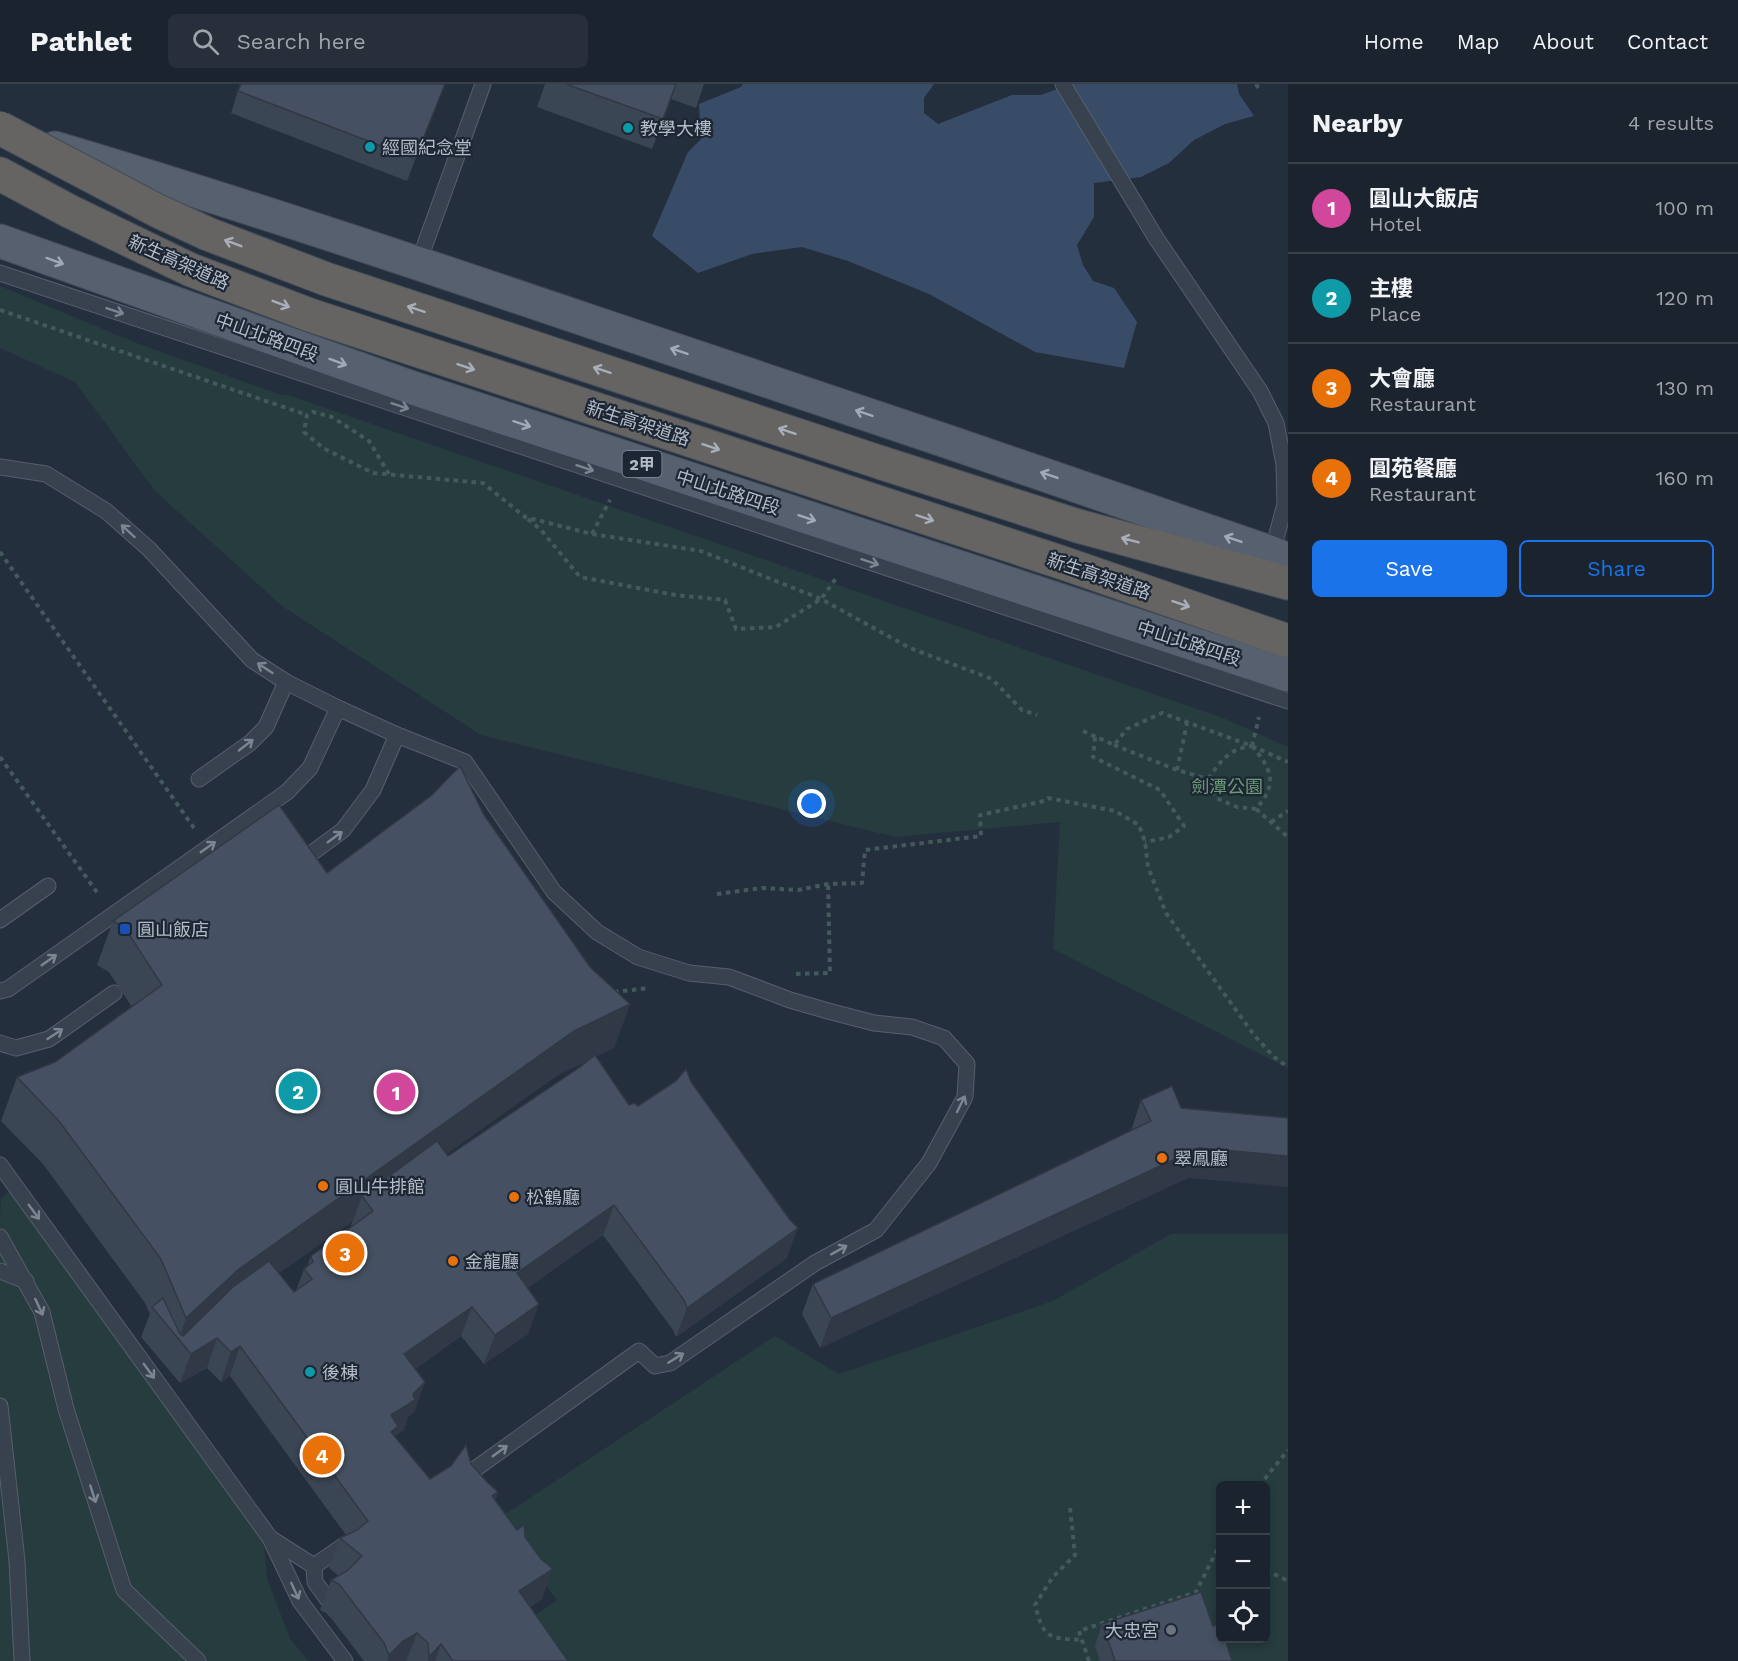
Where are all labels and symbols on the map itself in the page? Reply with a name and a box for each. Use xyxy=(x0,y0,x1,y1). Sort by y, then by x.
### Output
place label: 教學大樓 xyxy=(640,118,712,139)
marker: 教學大樓 xyxy=(621,121,635,135)
place label: 經國紀念堂 xyxy=(382,137,472,158)
marker: 經國紀念堂 xyxy=(363,140,377,154)
street label: 新生高架道路 xyxy=(125,230,233,294)
one-way arrow xyxy=(224,237,243,248)
one-way arrow xyxy=(45,256,64,267)
one-way arrow xyxy=(272,300,290,311)
one-way arrow xyxy=(407,303,426,314)
one-way arrow xyxy=(105,307,124,318)
street label: 中山北路四段 xyxy=(213,309,321,365)
one-way arrow xyxy=(670,345,689,356)
one-way arrow xyxy=(328,357,346,368)
one-way arrow xyxy=(456,362,475,373)
one-way arrow xyxy=(592,364,611,375)
street label: 新生高架道路 xyxy=(583,396,693,450)
one-way arrow xyxy=(390,401,409,412)
one-way arrow xyxy=(855,407,874,418)
one-way arrow xyxy=(512,420,531,431)
one-way arrow xyxy=(778,425,797,436)
one-way arrow xyxy=(701,443,720,454)
road number: 2甲 xyxy=(622,451,662,477)
one-way arrow xyxy=(575,463,594,474)
street label: 中山北路四段 xyxy=(673,465,783,519)
one-way arrow xyxy=(1040,469,1059,480)
one-way arrow xyxy=(797,513,816,524)
one-way arrow xyxy=(915,513,934,524)
one-way arrow xyxy=(121,524,136,538)
one-way arrow xyxy=(1224,533,1243,544)
one-way arrow xyxy=(1121,534,1140,545)
street label: 新生高架道路 xyxy=(1045,548,1153,604)
one-way arrow xyxy=(860,558,879,569)
one-way arrow xyxy=(1171,599,1190,610)
street label: 中山北路四段 xyxy=(1134,616,1244,670)
one-way arrow xyxy=(257,662,274,674)
one-way arrow xyxy=(238,739,254,752)
park label: 劍潭公園 xyxy=(1191,776,1263,797)
your location xyxy=(797,789,826,818)
one-way arrow xyxy=(326,831,342,843)
one-way arrow xyxy=(200,841,216,853)
place label: 圓山飯店 xyxy=(137,919,209,940)
marker: 圓山飯店 xyxy=(118,922,132,936)
one-way arrow xyxy=(41,954,57,966)
one-way arrow xyxy=(46,1028,63,1040)
pin: 2 xyxy=(278,1068,318,1114)
pin: 1 xyxy=(376,1070,416,1114)
one-way arrow xyxy=(955,1095,967,1113)
place label: 翠鳳廳 xyxy=(1174,1148,1228,1169)
marker: 翠鳳廳 xyxy=(1155,1151,1169,1165)
place label: 圓山牛排館 xyxy=(335,1176,425,1197)
marker: 圓山牛排館 xyxy=(316,1179,330,1193)
place label: 松鶴廳 xyxy=(526,1187,580,1208)
marker: 松鶴廳 xyxy=(507,1190,521,1204)
one-way arrow xyxy=(28,1204,40,1220)
pin: 3 xyxy=(326,1230,364,1276)
one-way arrow xyxy=(830,1244,847,1256)
place label: 金龍廳 xyxy=(465,1251,519,1272)
marker: 金龍廳 xyxy=(446,1254,460,1268)
one-way arrow xyxy=(34,1297,45,1315)
one-way arrow xyxy=(667,1352,684,1364)
one-way arrow xyxy=(142,1362,155,1378)
place label: 後棟 xyxy=(322,1362,358,1383)
marker: 後棟 xyxy=(303,1365,317,1379)
pin: 4 xyxy=(302,1432,342,1478)
one-way arrow xyxy=(492,1445,508,1457)
one-way arrow xyxy=(88,1484,99,1503)
one-way arrow xyxy=(289,1582,301,1600)
place label: 大忠宮 xyxy=(1105,1620,1159,1641)
marker: 大忠宮 xyxy=(1164,1623,1178,1637)

